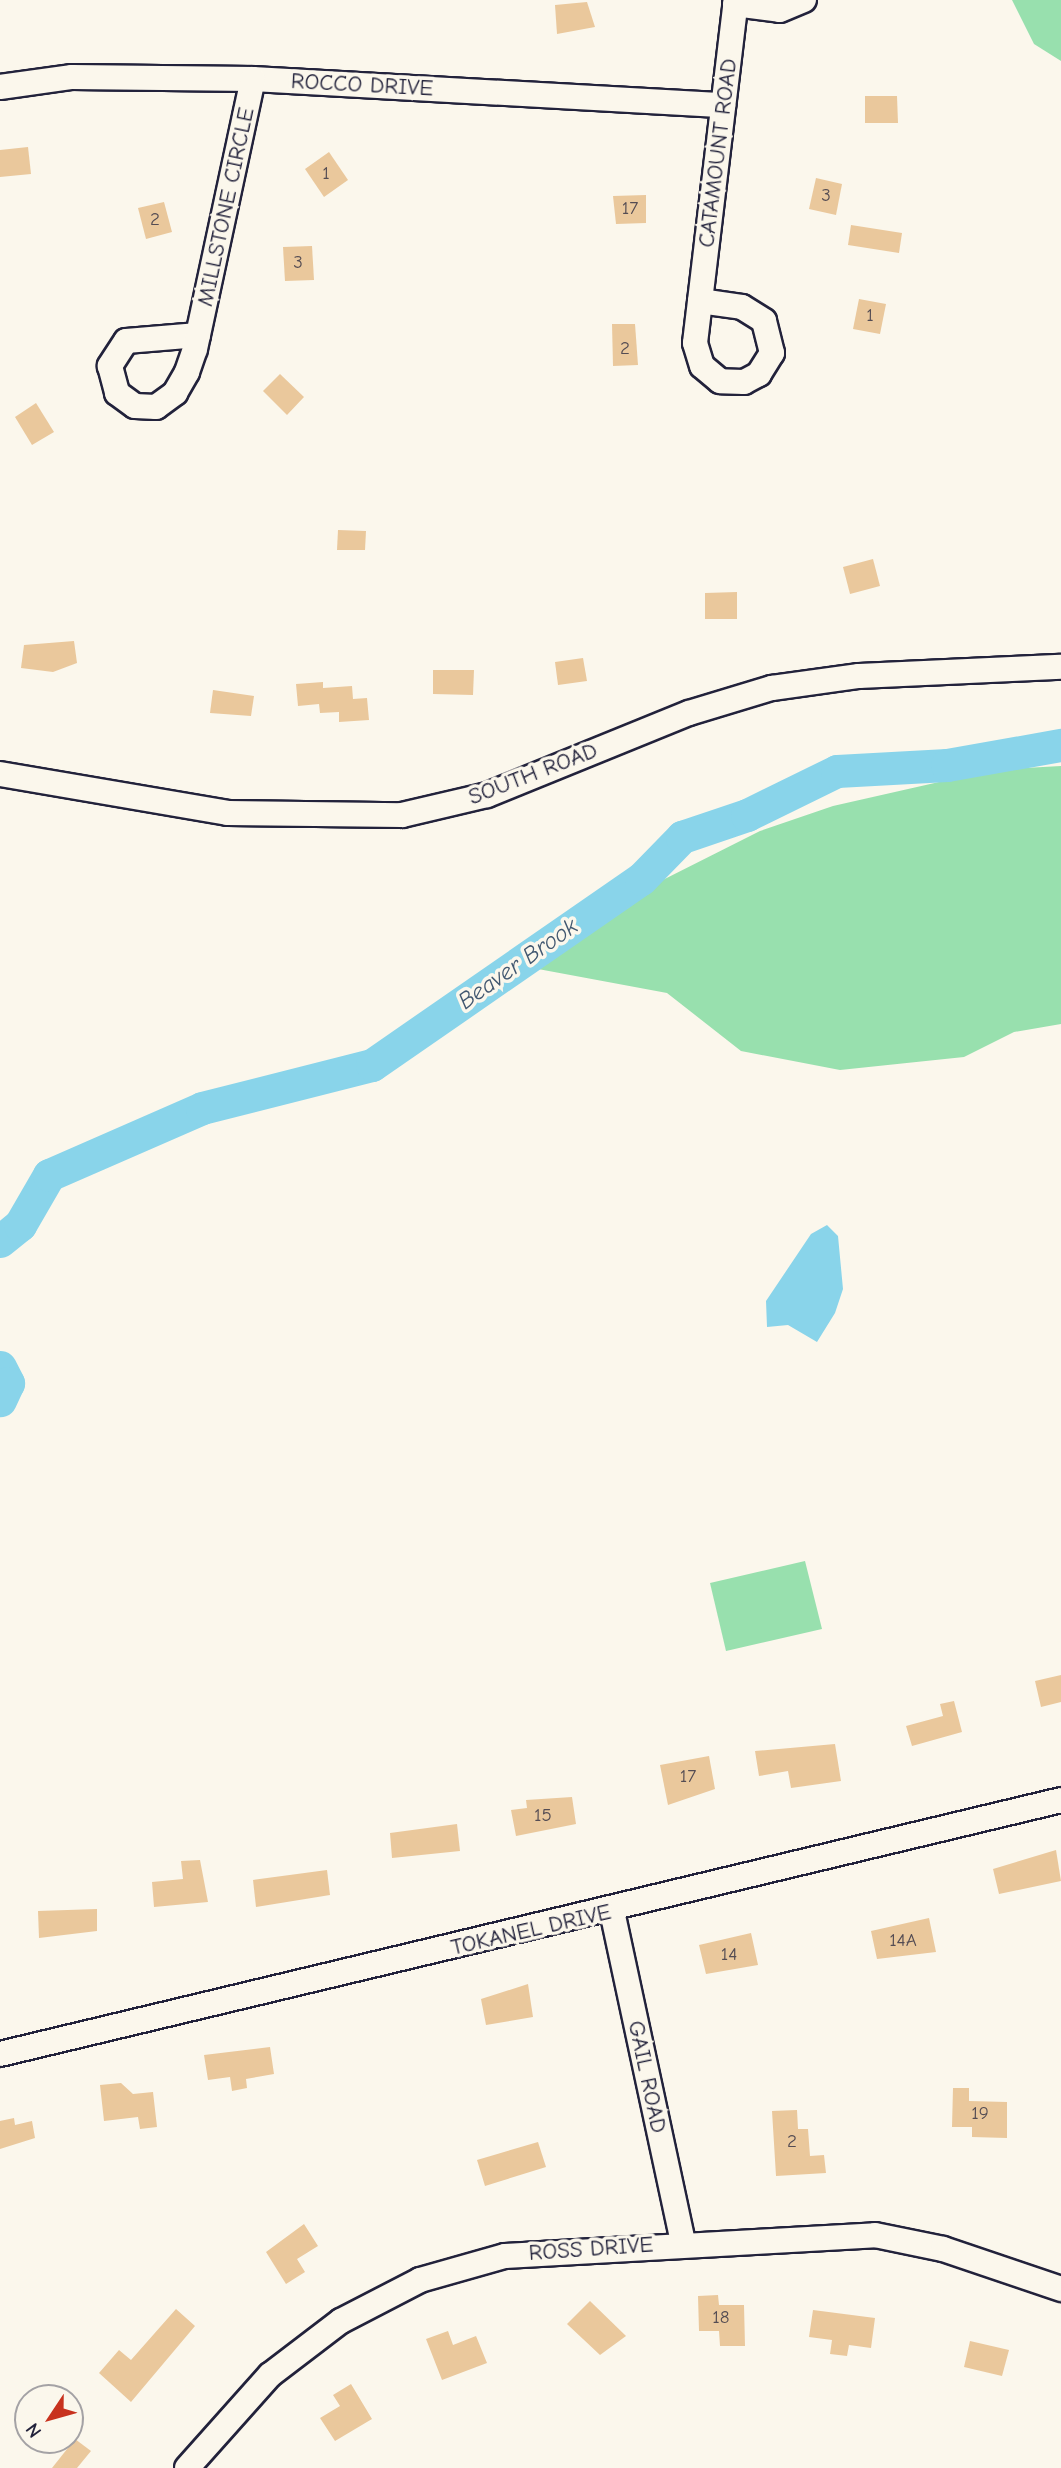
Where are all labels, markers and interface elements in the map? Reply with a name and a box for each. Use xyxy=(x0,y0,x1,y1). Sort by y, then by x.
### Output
street label: CATAMOUNT ROAD xyxy=(693,57,743,249)
street label: ROCCO DRIVE xyxy=(290,67,434,103)
street label: MILLSTONE CIRCLE xyxy=(191,105,261,309)
house number: 1 xyxy=(322,163,330,185)
house number: 3 xyxy=(821,185,831,207)
house number: 17 xyxy=(622,198,638,220)
house number: 2 xyxy=(150,209,160,231)
house number: 3 xyxy=(293,252,303,274)
house number: 1 xyxy=(866,305,874,327)
house number: 2 xyxy=(620,338,630,360)
street label: SOUTH ROAD xyxy=(465,737,601,811)
water label: Beaver Brook xyxy=(453,912,583,1016)
house number: 17 xyxy=(680,1766,696,1788)
house number: 15 xyxy=(534,1805,552,1827)
street label: TOKANEL DRIVE xyxy=(448,1898,614,1962)
house number: 14A xyxy=(889,1930,917,1952)
house number: 14 xyxy=(721,1944,737,1966)
street label: GAIL ROAD xyxy=(622,2018,672,2136)
house number: 19 xyxy=(971,2103,989,2125)
house number: 2 xyxy=(787,2131,797,2153)
street label: ROSS DRIVE xyxy=(528,2231,654,2267)
house number: 18 xyxy=(712,2307,730,2329)
north arrow xyxy=(14,2384,84,2454)
text: N xyxy=(21,2419,46,2442)

